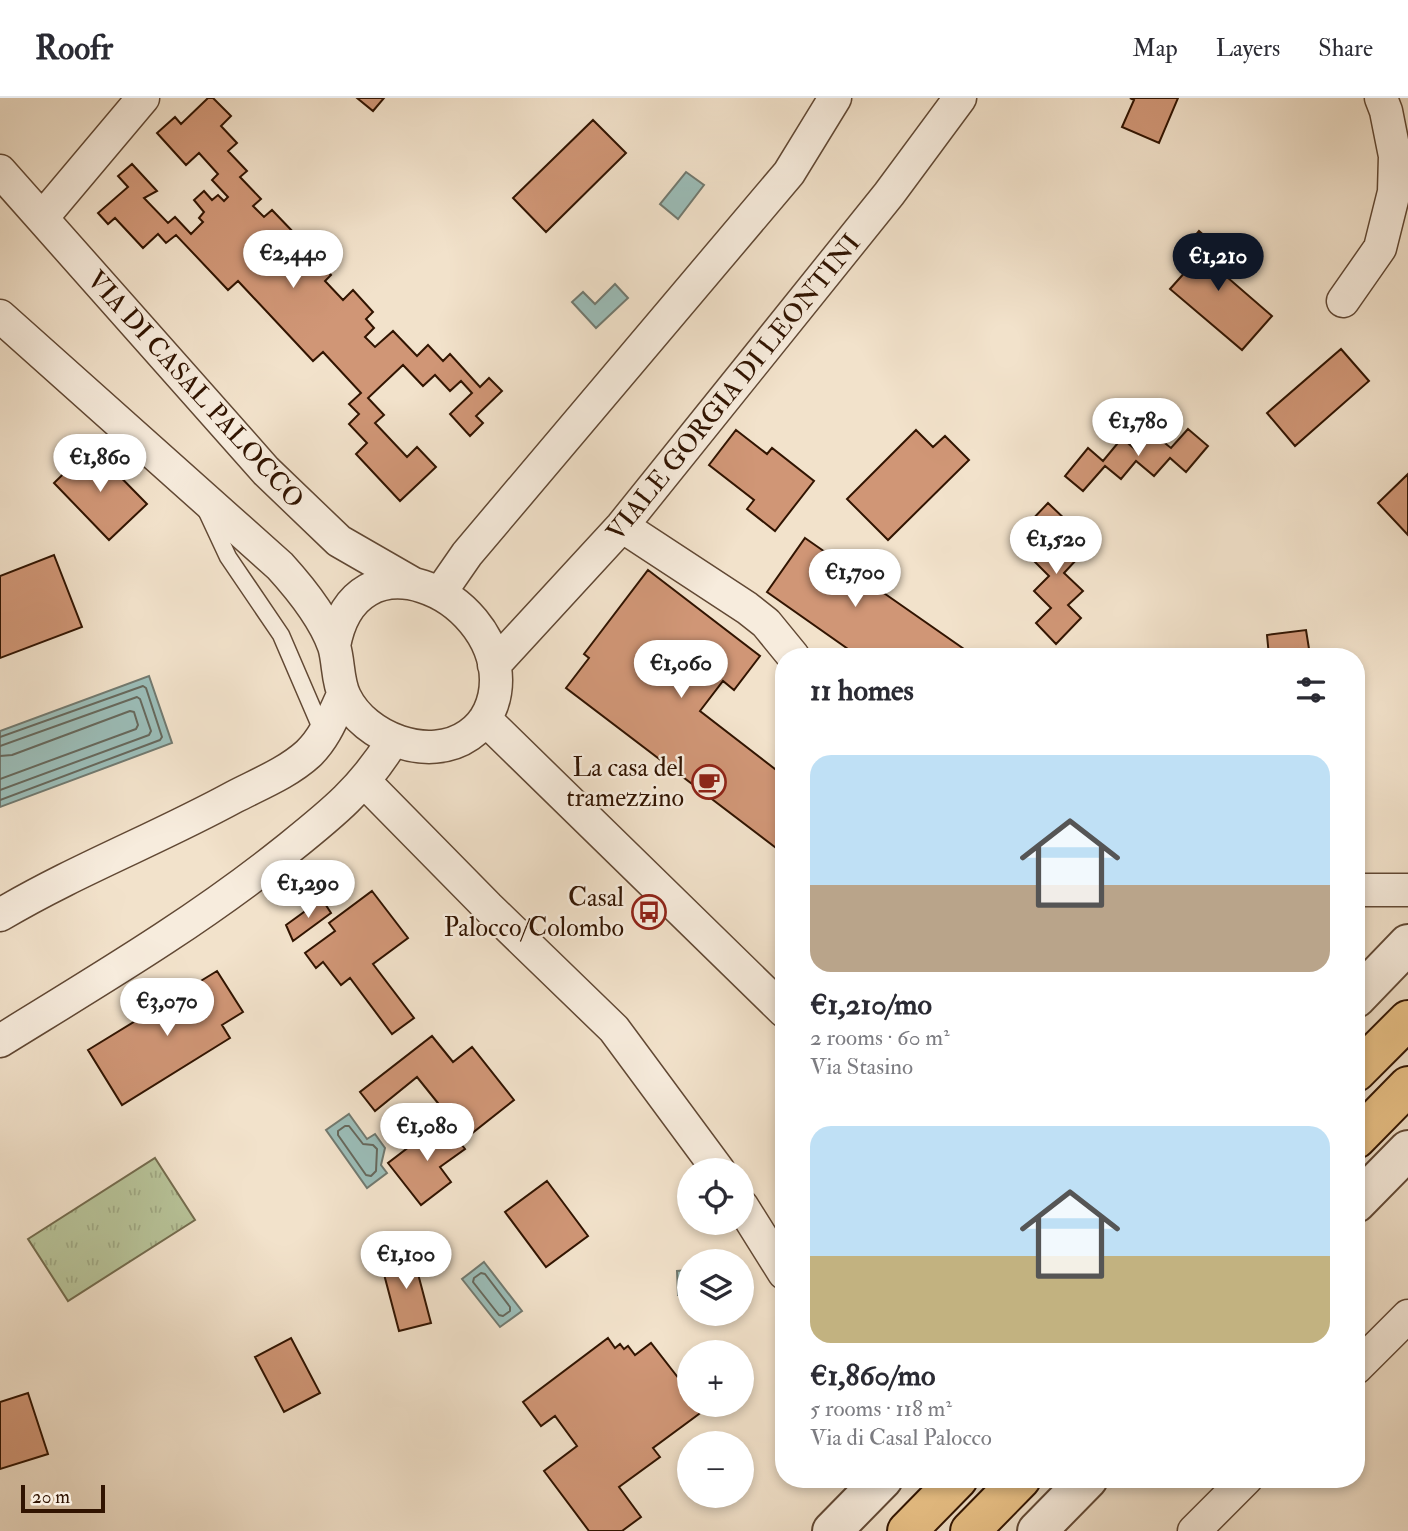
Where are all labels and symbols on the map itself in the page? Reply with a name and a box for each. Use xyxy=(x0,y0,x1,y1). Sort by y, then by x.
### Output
street label: VIALE GORGIA DI LEONTINI xyxy=(600,228,868,548)
pin: €2,440 xyxy=(236,230,350,290)
pin: €1,210 xyxy=(1161,234,1275,293)
street label: VIA DI CASAL PALOCCO xyxy=(80,264,310,515)
pin: €1,780 xyxy=(1081,398,1195,458)
pin: €1,860 xyxy=(43,434,157,494)
pin: €1,520 xyxy=(999,517,1113,576)
pin: €1,700 xyxy=(798,550,912,609)
pin: €1,060 xyxy=(624,640,738,700)
place label: La casa del tramezzino xyxy=(566,752,684,814)
cafe icon: La casa del tramezzino xyxy=(690,763,728,801)
pin: €1,290 xyxy=(251,860,365,920)
place label: Casal Palocco/Colombo xyxy=(444,882,624,944)
bus stop icon: Casal Palocco/Colombo xyxy=(630,893,668,931)
pin: €3,070 xyxy=(110,978,224,1038)
pin: €1,080 xyxy=(370,1104,484,1163)
pin: €1,100 xyxy=(349,1232,463,1291)
scale bar xyxy=(21,1482,105,1514)

